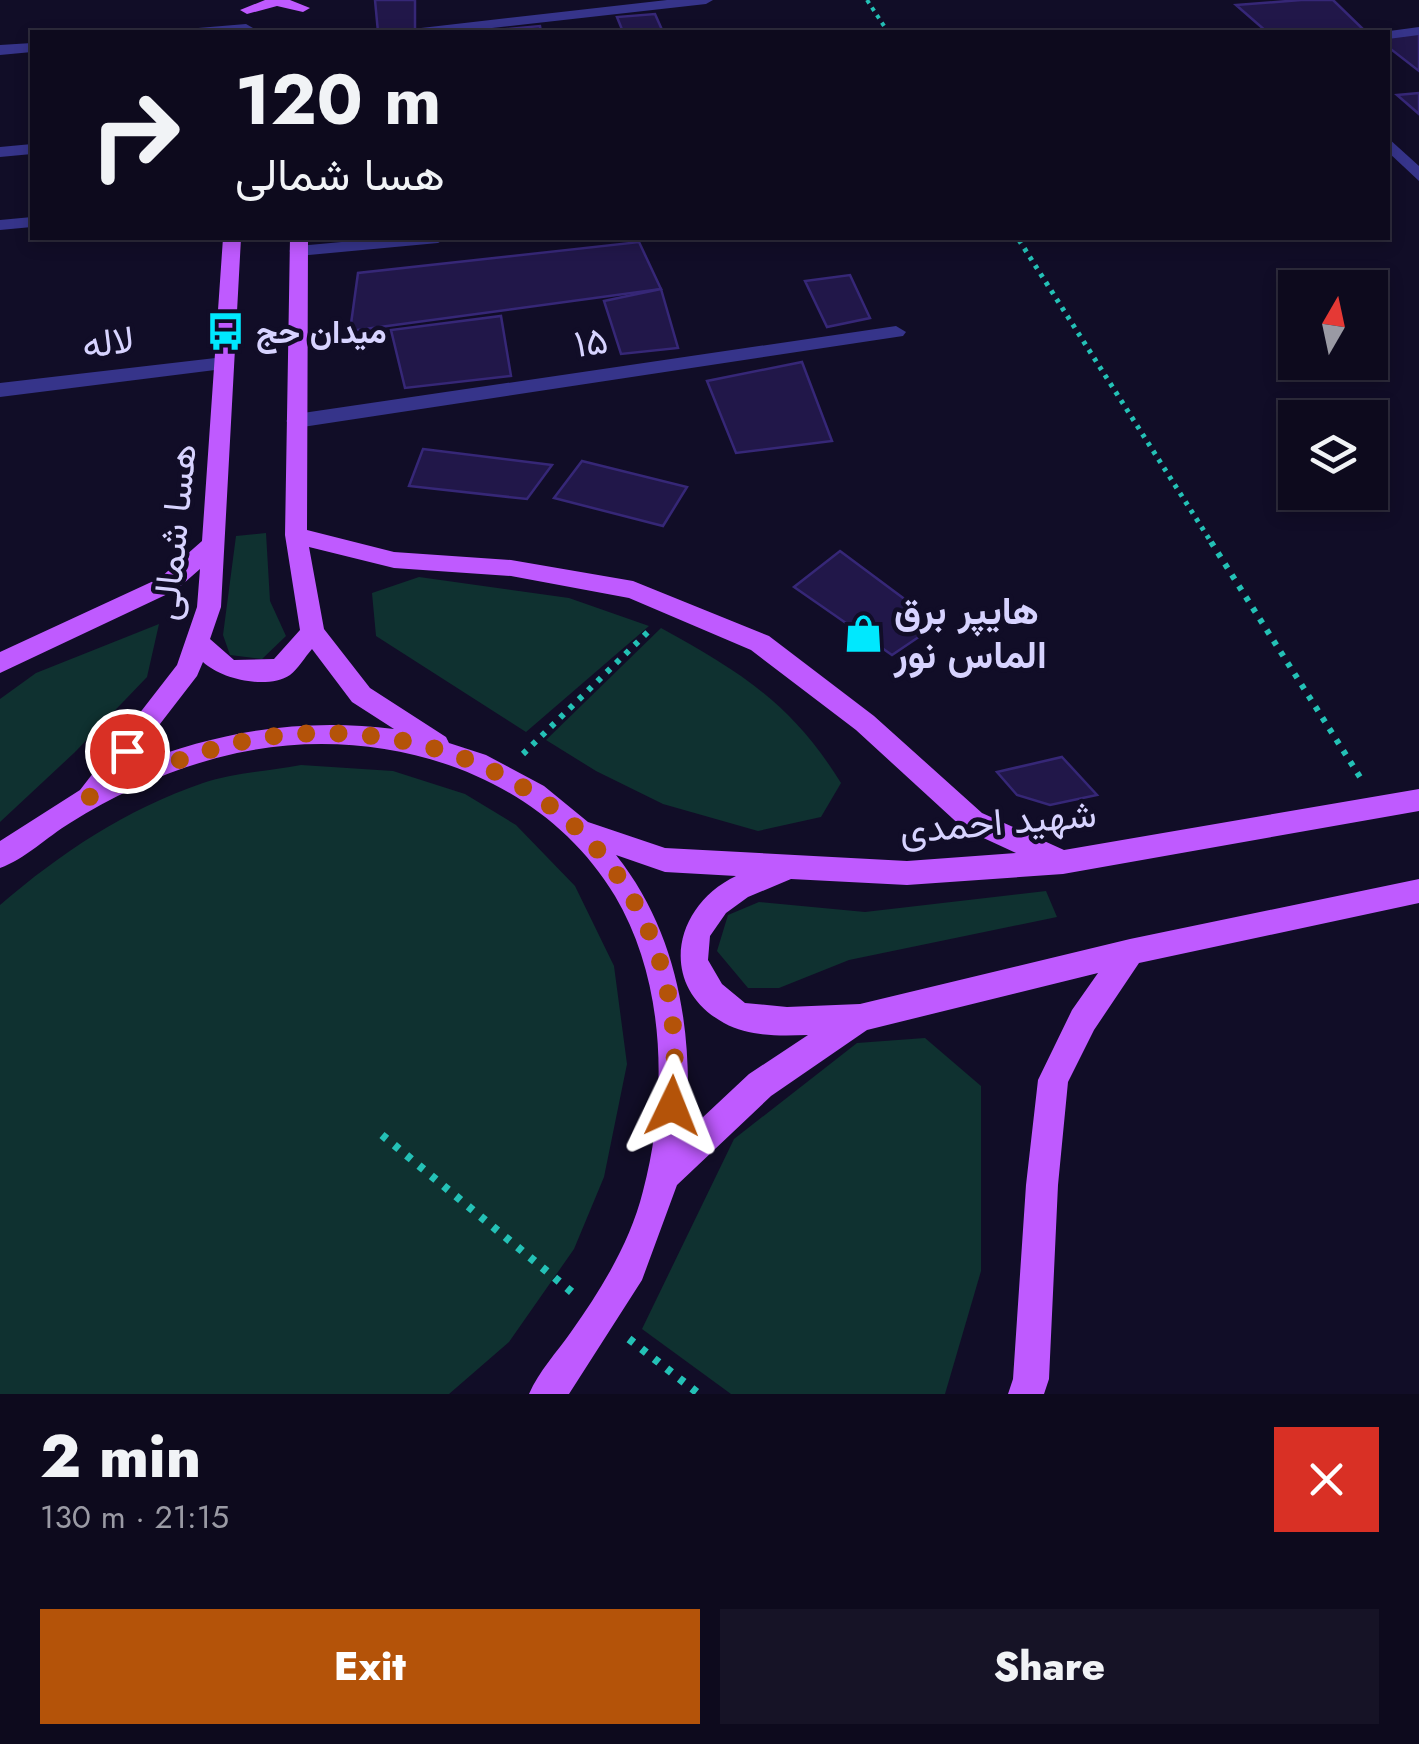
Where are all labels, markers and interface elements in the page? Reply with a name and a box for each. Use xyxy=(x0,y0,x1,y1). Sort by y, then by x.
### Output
text: 120 m xyxy=(235,49,441,150)
icon: right xyxy=(70,70,200,200)
text: هسا شمالی xyxy=(235,142,445,207)
north arrow xyxy=(1278,270,1388,380)
map controls xyxy=(1278,270,1388,510)
place label: میدان حج xyxy=(256,309,387,355)
street label: لاله xyxy=(79,311,137,372)
bus stop icon: میدان حج xyxy=(205,311,247,353)
street label: ۱۵ xyxy=(571,312,611,371)
button: layers xyxy=(1278,400,1388,510)
street label: هسا شمالی xyxy=(137,441,210,623)
place label: هایپر برق الماس نور xyxy=(893,583,1047,682)
shop icon: هایپر برق الماس نور xyxy=(843,612,885,654)
pin xyxy=(85,709,170,794)
icon: arrive xyxy=(100,724,155,779)
street label: شهید احمدی xyxy=(897,786,1099,857)
position arrow xyxy=(620,1054,724,1158)
text: 2 min xyxy=(40,1413,201,1500)
button: close xyxy=(1274,1427,1379,1532)
text: 130 m · 21:15 xyxy=(40,1494,229,1540)
button: Exit xyxy=(40,1609,700,1724)
button: Share xyxy=(720,1609,1379,1724)

